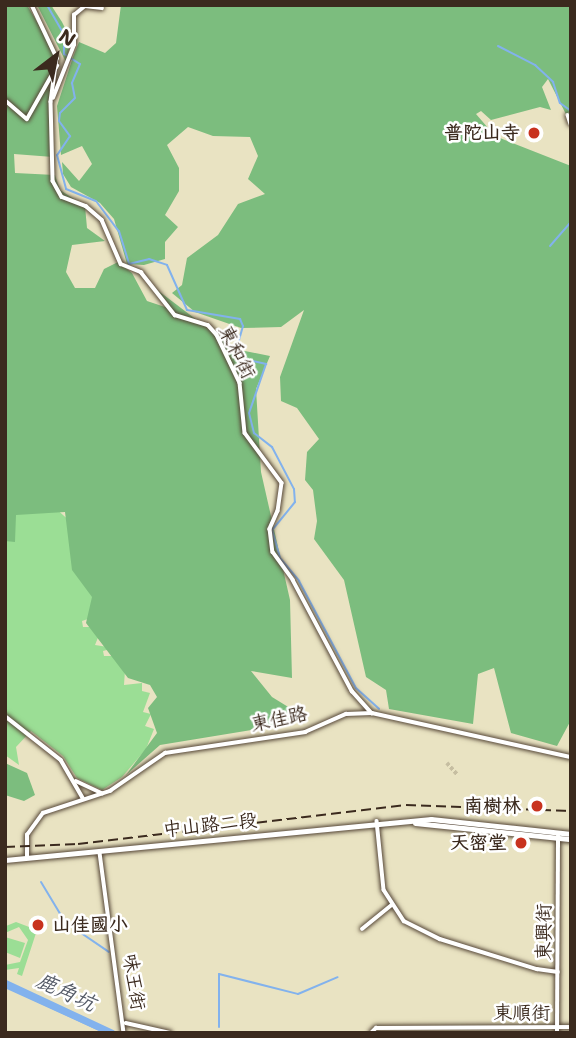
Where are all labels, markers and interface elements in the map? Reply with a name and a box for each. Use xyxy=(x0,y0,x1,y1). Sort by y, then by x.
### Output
north arrow xyxy=(21,21,91,91)
text: N xyxy=(54,23,80,52)
place label: 普陀山寺 xyxy=(444,122,520,144)
marker: 普陀山寺 xyxy=(526,125,542,141)
street label: 東和街 xyxy=(214,321,260,383)
street label: 東佳路 xyxy=(249,702,309,736)
place label: 南樹林 xyxy=(464,795,521,817)
marker: 南樹林 xyxy=(527,796,547,816)
street label: 中山路二段 xyxy=(162,809,258,841)
place label: 天密堂 xyxy=(450,832,507,854)
marker: 天密堂 xyxy=(513,835,529,851)
street label: 東興街 xyxy=(533,904,555,960)
place label: 山佳國小 xyxy=(52,914,128,936)
marker: 山佳國小 xyxy=(30,917,46,933)
street label: 味王街 xyxy=(118,952,150,1012)
water label: 鹿角坑 xyxy=(32,967,100,1017)
street label: 東順街 xyxy=(494,1002,550,1024)

